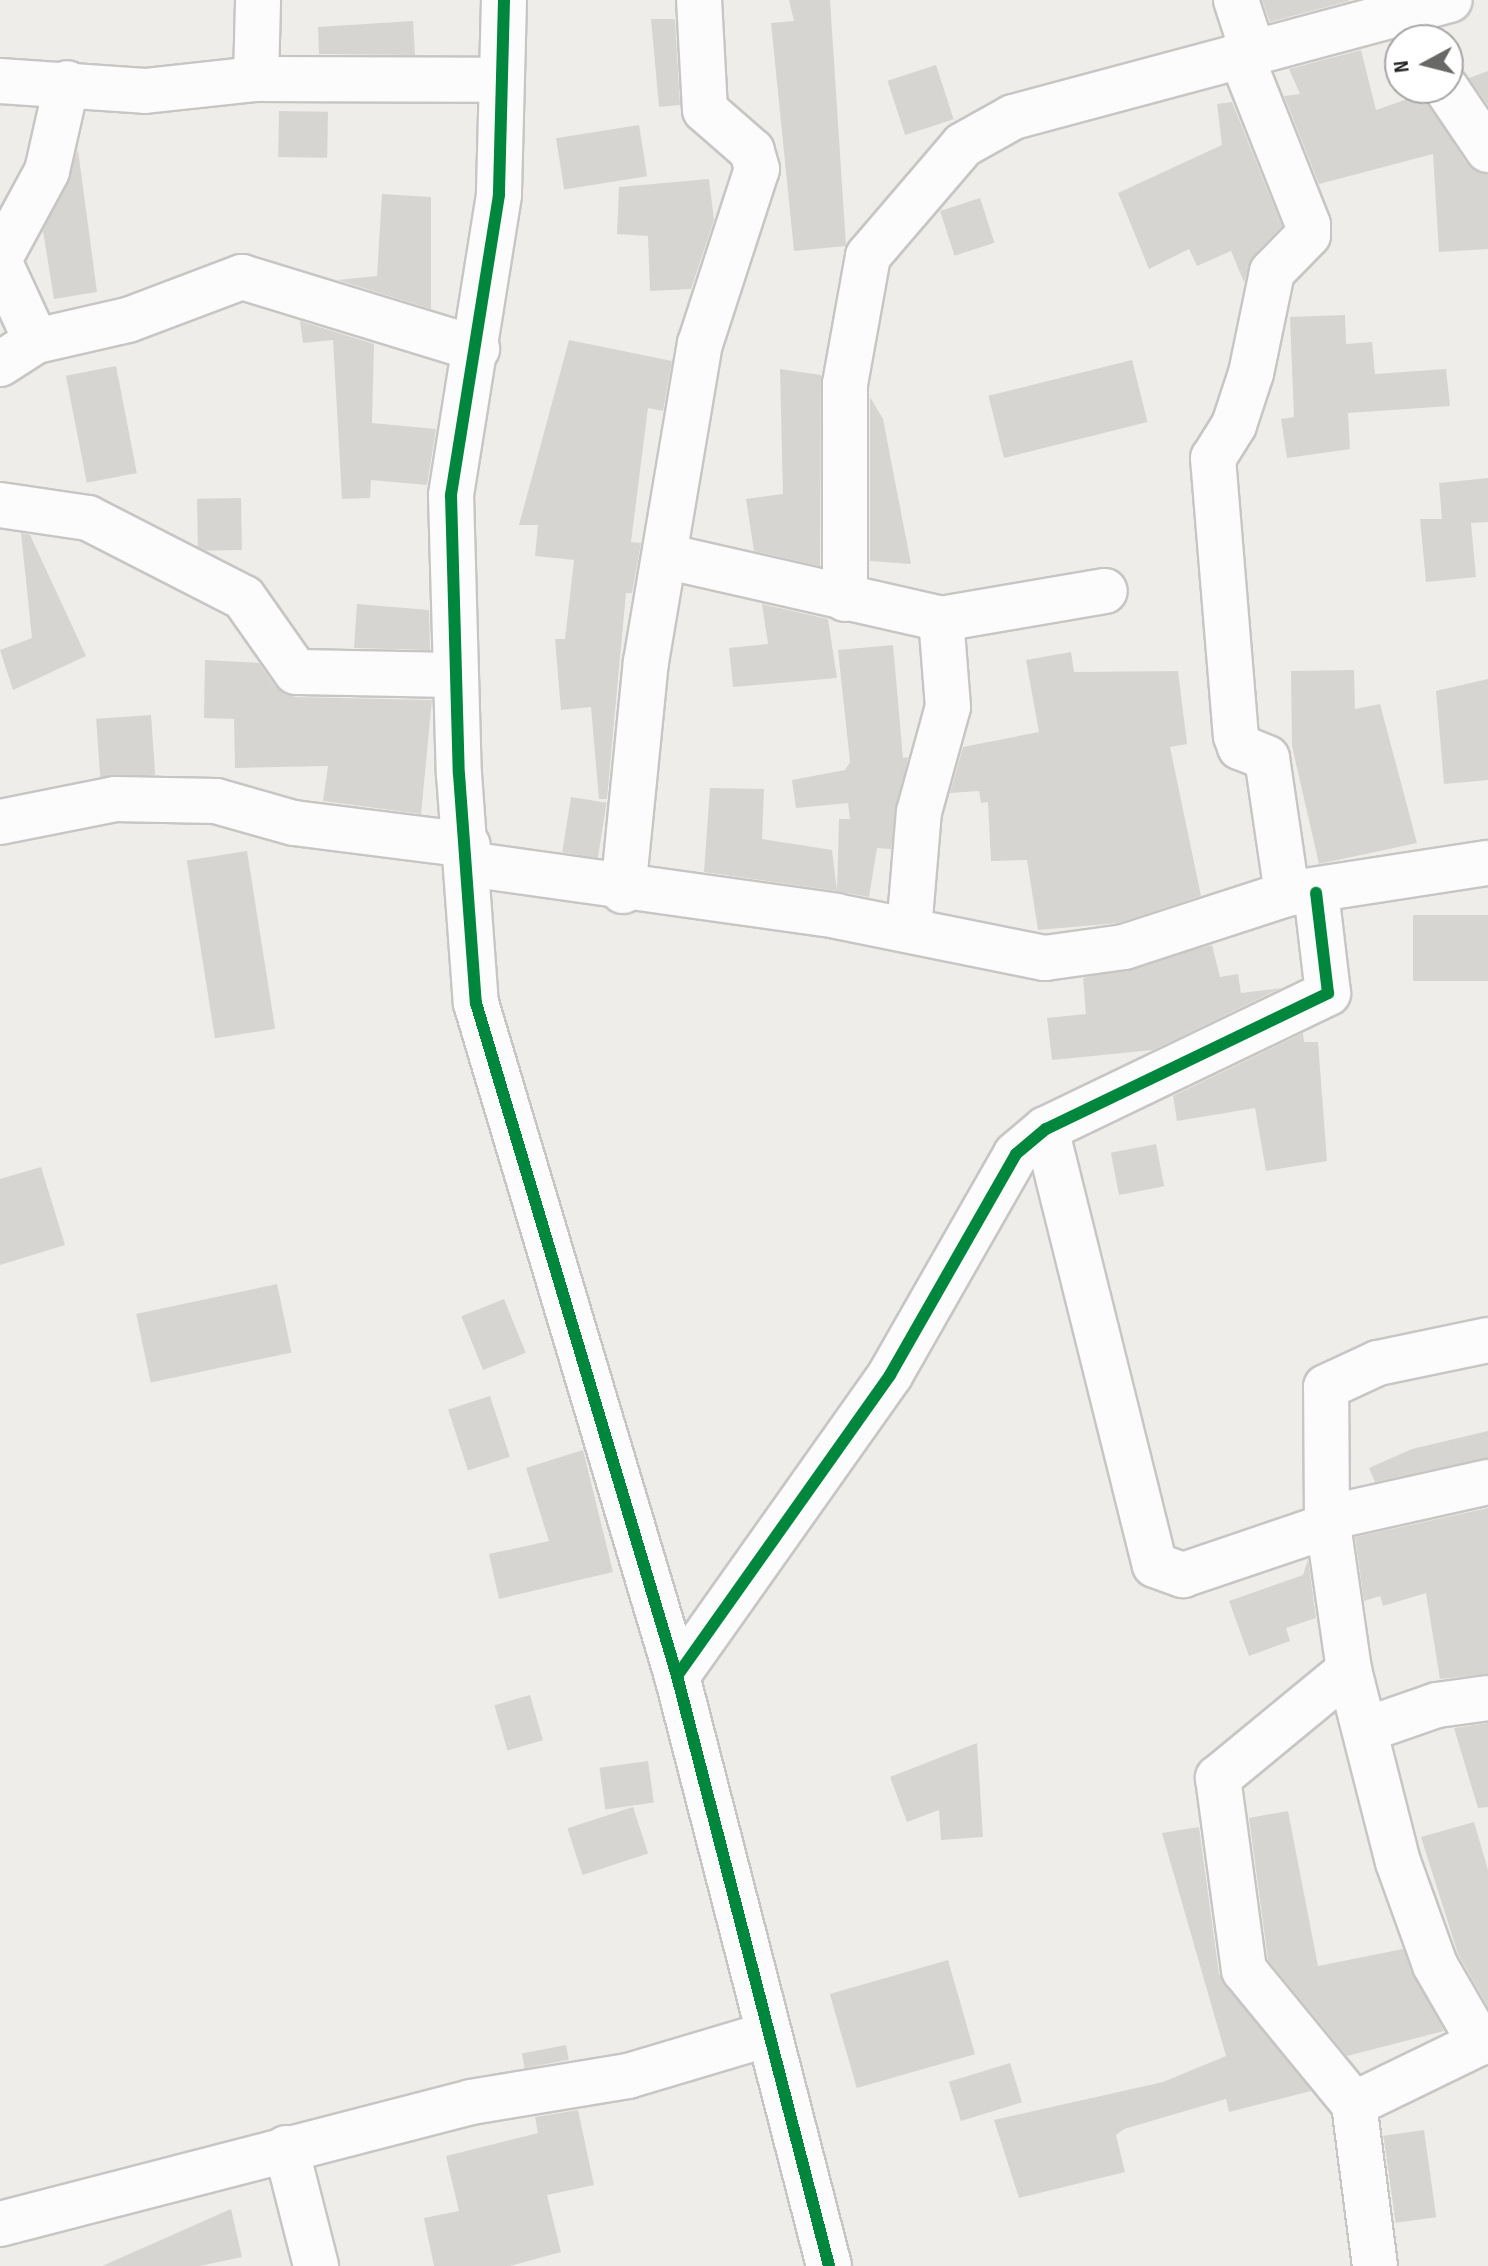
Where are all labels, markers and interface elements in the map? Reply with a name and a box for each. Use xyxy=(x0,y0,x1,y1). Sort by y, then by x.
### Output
north arrow xyxy=(1384,24,1464,104)
text: N xyxy=(1388,59,1416,74)

